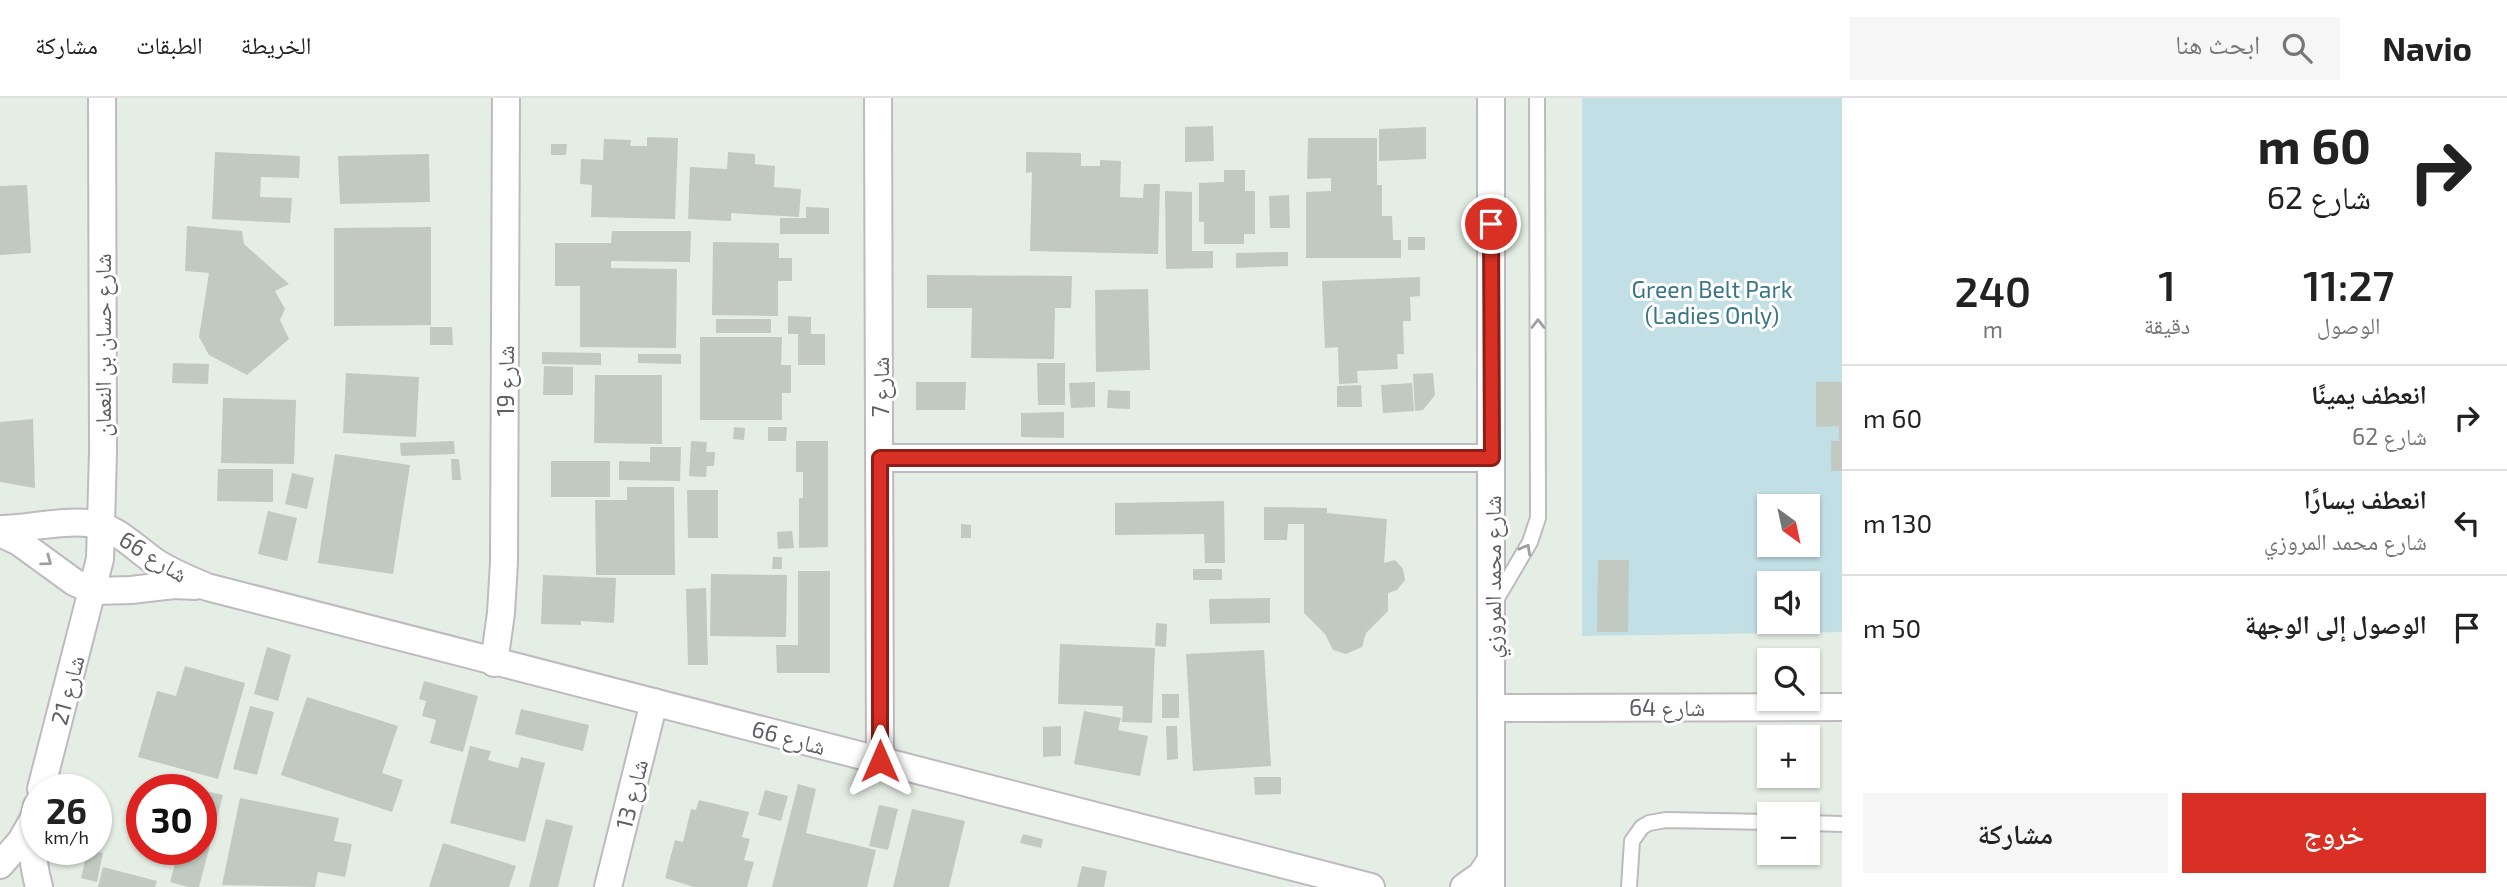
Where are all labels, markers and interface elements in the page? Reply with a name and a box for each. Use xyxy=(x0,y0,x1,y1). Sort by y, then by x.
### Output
search box xyxy=(1850,17,2340,80)
text: ابحث هنا xyxy=(2175,28,2260,59)
text: Navio xyxy=(2382,28,2472,68)
icon: search xyxy=(2278,29,2316,67)
text: مشاركة xyxy=(35,30,98,59)
text: الطبقات xyxy=(136,30,203,59)
text: الخريطة xyxy=(241,30,311,59)
text: 60 m xyxy=(2257,115,2371,174)
icon: right xyxy=(2395,126,2486,217)
text: شارع 62 xyxy=(2267,177,2371,215)
pin xyxy=(1461,194,1521,254)
icon: arrive xyxy=(1472,205,1510,243)
street label: شارع حسان بن النعمان xyxy=(88,253,118,437)
text: 1 xyxy=(2158,259,2176,309)
text: 11:27 xyxy=(2303,259,2394,309)
text: 240 xyxy=(1955,265,2031,315)
park label: Green Belt Park (Ladies Only) xyxy=(1632,275,1793,329)
text: دقيقة xyxy=(2144,311,2190,339)
text: الوصول xyxy=(2317,311,2381,339)
text: m xyxy=(1983,315,2003,343)
one-way arrow xyxy=(1530,318,1546,328)
street label: شارع 19 xyxy=(491,345,521,417)
street label: شارع 7 xyxy=(866,357,896,417)
text: انعطف يمينًا xyxy=(2311,378,2427,409)
icon: right xyxy=(2448,399,2486,437)
text: 60 m xyxy=(1863,402,1922,433)
text: شارع 62 xyxy=(2352,422,2427,450)
text: انعطف يسارًا xyxy=(2303,483,2427,514)
north arrow xyxy=(1757,494,1820,556)
map controls xyxy=(1757,494,1820,865)
street label: شارع محمد المروزي xyxy=(1478,495,1512,659)
icon: left xyxy=(2448,504,2486,542)
text: 130 m xyxy=(1863,507,1932,538)
street label: شارع 66 xyxy=(114,524,193,589)
text: شارع محمد المروزي xyxy=(2264,527,2427,555)
one-way arrow xyxy=(1518,543,1531,556)
one-way arrow xyxy=(40,553,52,565)
button: sound xyxy=(1757,571,1820,634)
text: الوصول إلى الوجهة xyxy=(2245,608,2427,639)
icon: arrive xyxy=(2448,609,2486,647)
text: 50 m xyxy=(1863,612,1921,643)
button: search xyxy=(1757,648,1820,711)
street label: شارع 21 xyxy=(44,652,92,728)
street label: شارع 64 xyxy=(1629,693,1705,723)
street label: شارع 66 xyxy=(749,714,829,762)
position arrow xyxy=(843,724,917,798)
button: + xyxy=(1757,725,1820,788)
street label: شارع 13 xyxy=(609,756,655,832)
speed limit sign: 30 xyxy=(126,774,217,865)
text: 26 xyxy=(46,789,87,831)
button: مشاركة xyxy=(1863,793,2168,873)
button: خروج xyxy=(2182,793,2486,873)
button: − xyxy=(1757,802,1820,865)
text: km/h xyxy=(44,826,89,848)

